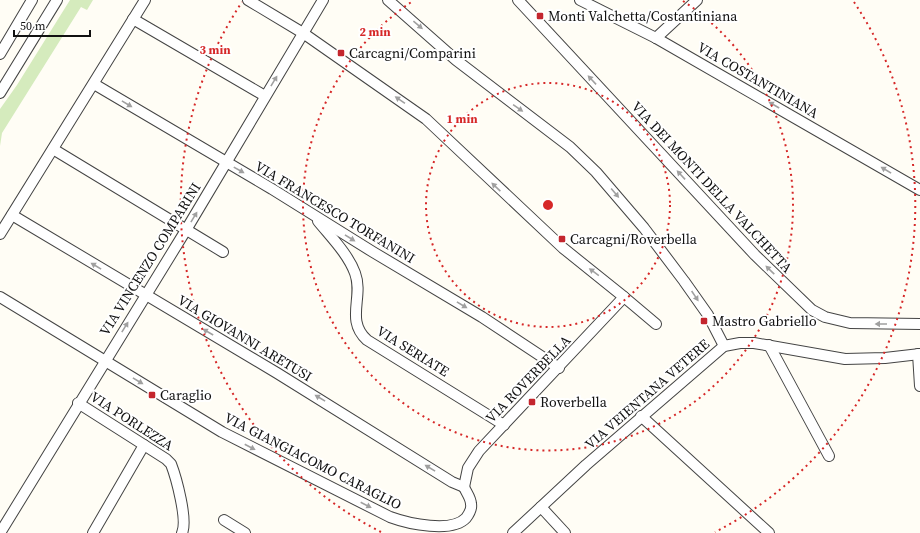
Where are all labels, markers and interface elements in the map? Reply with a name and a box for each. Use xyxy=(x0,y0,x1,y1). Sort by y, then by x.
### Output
place label: Monti Valchetta/Costantiniana xyxy=(548,6,738,26)
marker: Monti Valchetta/Costantiniana xyxy=(535,11,545,21)
scale bar xyxy=(14,12,90,38)
text: 50 m xyxy=(20,18,46,34)
one-way arrow xyxy=(413,20,423,29)
text: 2 min xyxy=(359,24,391,40)
street label: VIA COSTANTINIANA xyxy=(694,37,823,123)
text: 3 min xyxy=(199,42,231,58)
place label: Carcagni/Comparini xyxy=(349,43,476,63)
marker: Carcagni/Comparini xyxy=(336,48,346,58)
one-way arrow xyxy=(271,75,278,87)
one-way arrow xyxy=(587,75,597,85)
one-way arrow xyxy=(394,96,405,104)
street label: VIA DEI MONTI DELLA VALCHETTA xyxy=(627,97,797,278)
one-way arrow xyxy=(122,100,132,108)
one-way arrow xyxy=(768,101,780,108)
one-way arrow xyxy=(513,104,523,112)
text: 1 min xyxy=(446,111,478,127)
street label: VIA FRANCESCO TORFANINI xyxy=(251,156,419,268)
one-way arrow xyxy=(881,166,891,174)
one-way arrow xyxy=(233,167,245,174)
one-way arrow xyxy=(676,170,685,180)
street label: VIA VINCENZO COMPARINI xyxy=(95,179,205,339)
one-way arrow xyxy=(491,182,501,192)
one-way arrow xyxy=(611,188,620,199)
centre of rings xyxy=(541,198,555,212)
one-way arrow xyxy=(190,211,197,223)
place label: Carcagni/Roverbella xyxy=(570,229,698,249)
one-way arrow xyxy=(345,234,355,242)
marker: Carcagni/Roverbella xyxy=(557,234,567,244)
one-way arrow xyxy=(90,262,102,269)
one-way arrow xyxy=(765,265,775,274)
one-way arrow xyxy=(589,269,599,277)
street label: VIA GIOVANNI ARETUSI xyxy=(174,290,316,386)
one-way arrow xyxy=(691,291,699,301)
one-way arrow xyxy=(456,301,468,308)
place label: Mastro Gabriello xyxy=(712,311,817,331)
marker: Mastro Gabriello xyxy=(699,316,709,326)
one-way arrow xyxy=(122,321,129,333)
street label: VIA SERIATE xyxy=(373,321,453,381)
one-way arrow xyxy=(874,321,887,327)
one-way arrow xyxy=(202,329,214,336)
street label: VIA ROVERBELLA xyxy=(481,330,576,427)
street label: VIA VEIENTANA VETERE xyxy=(580,334,714,454)
one-way arrow xyxy=(132,377,144,384)
place label: Caraglio xyxy=(160,385,212,405)
street label: VIA PORLEZZA xyxy=(87,387,178,456)
marker: Caraglio xyxy=(147,390,157,400)
place label: Roverbella xyxy=(540,392,608,412)
one-way arrow xyxy=(314,395,326,402)
marker: Roverbella xyxy=(527,397,537,407)
street label: VIA GIANGIACOMO CARAGLIO xyxy=(221,407,405,515)
one-way arrow xyxy=(244,444,256,450)
one-way arrow xyxy=(424,464,436,471)
one-way arrow xyxy=(360,502,372,508)

